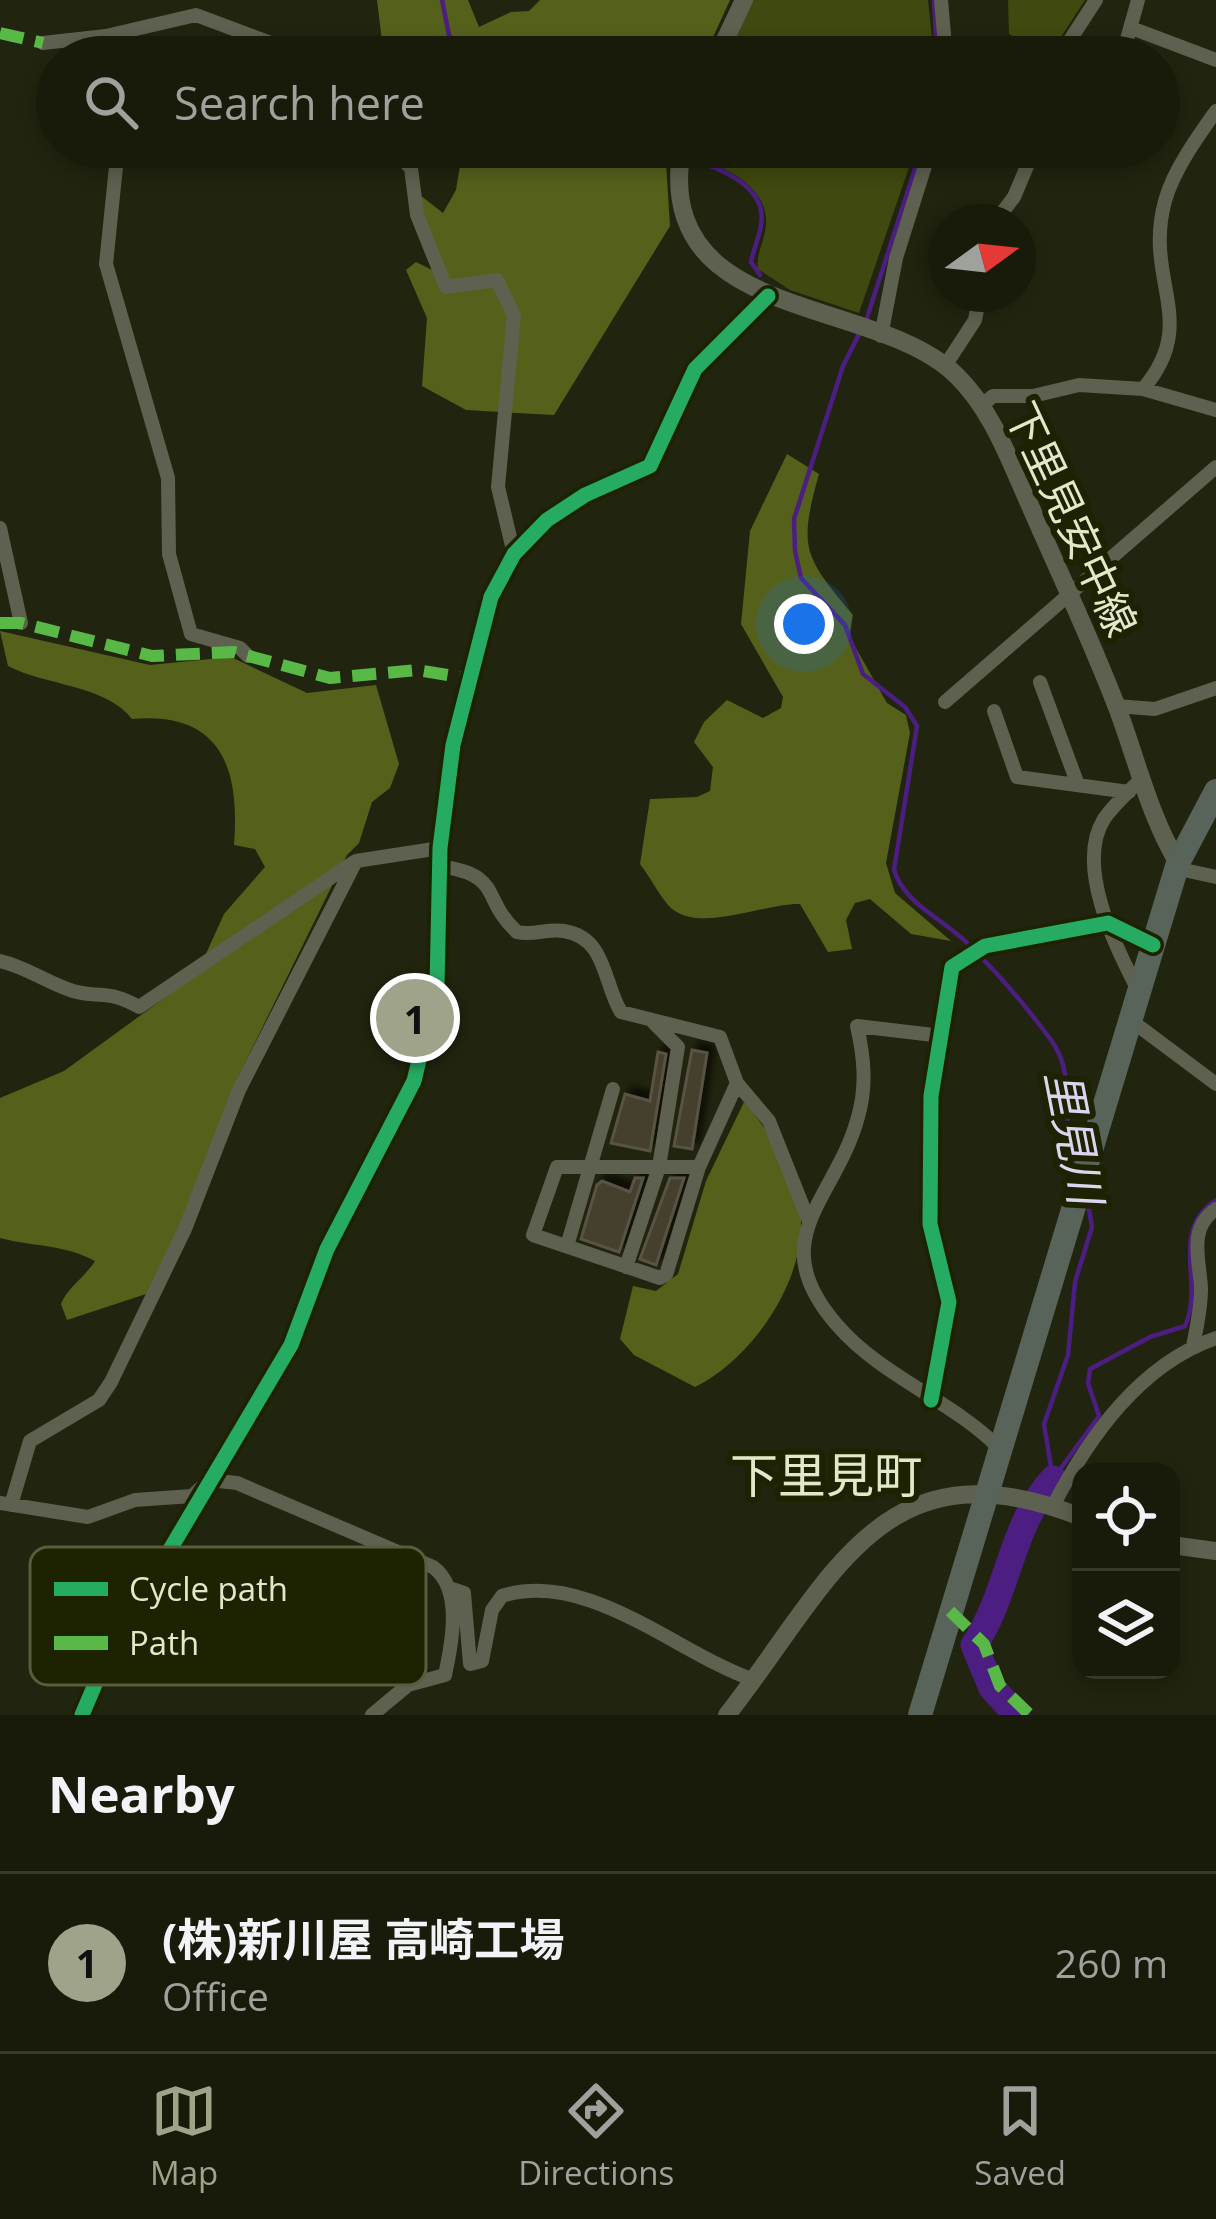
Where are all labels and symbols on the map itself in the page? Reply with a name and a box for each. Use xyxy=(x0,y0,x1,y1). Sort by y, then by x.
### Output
north arrow xyxy=(928,204,1036,312)
street label: 下里見安中線 xyxy=(993,392,1151,645)
your location xyxy=(774,594,834,654)
pin: 1 xyxy=(376,973,454,1063)
water label: 里見川 xyxy=(1033,1065,1119,1213)
district label: 下里見町 xyxy=(730,1442,922,1507)
legend xyxy=(30,1547,426,1685)
text: Cycle path xyxy=(129,1566,288,1611)
text: Path xyxy=(129,1620,199,1665)

